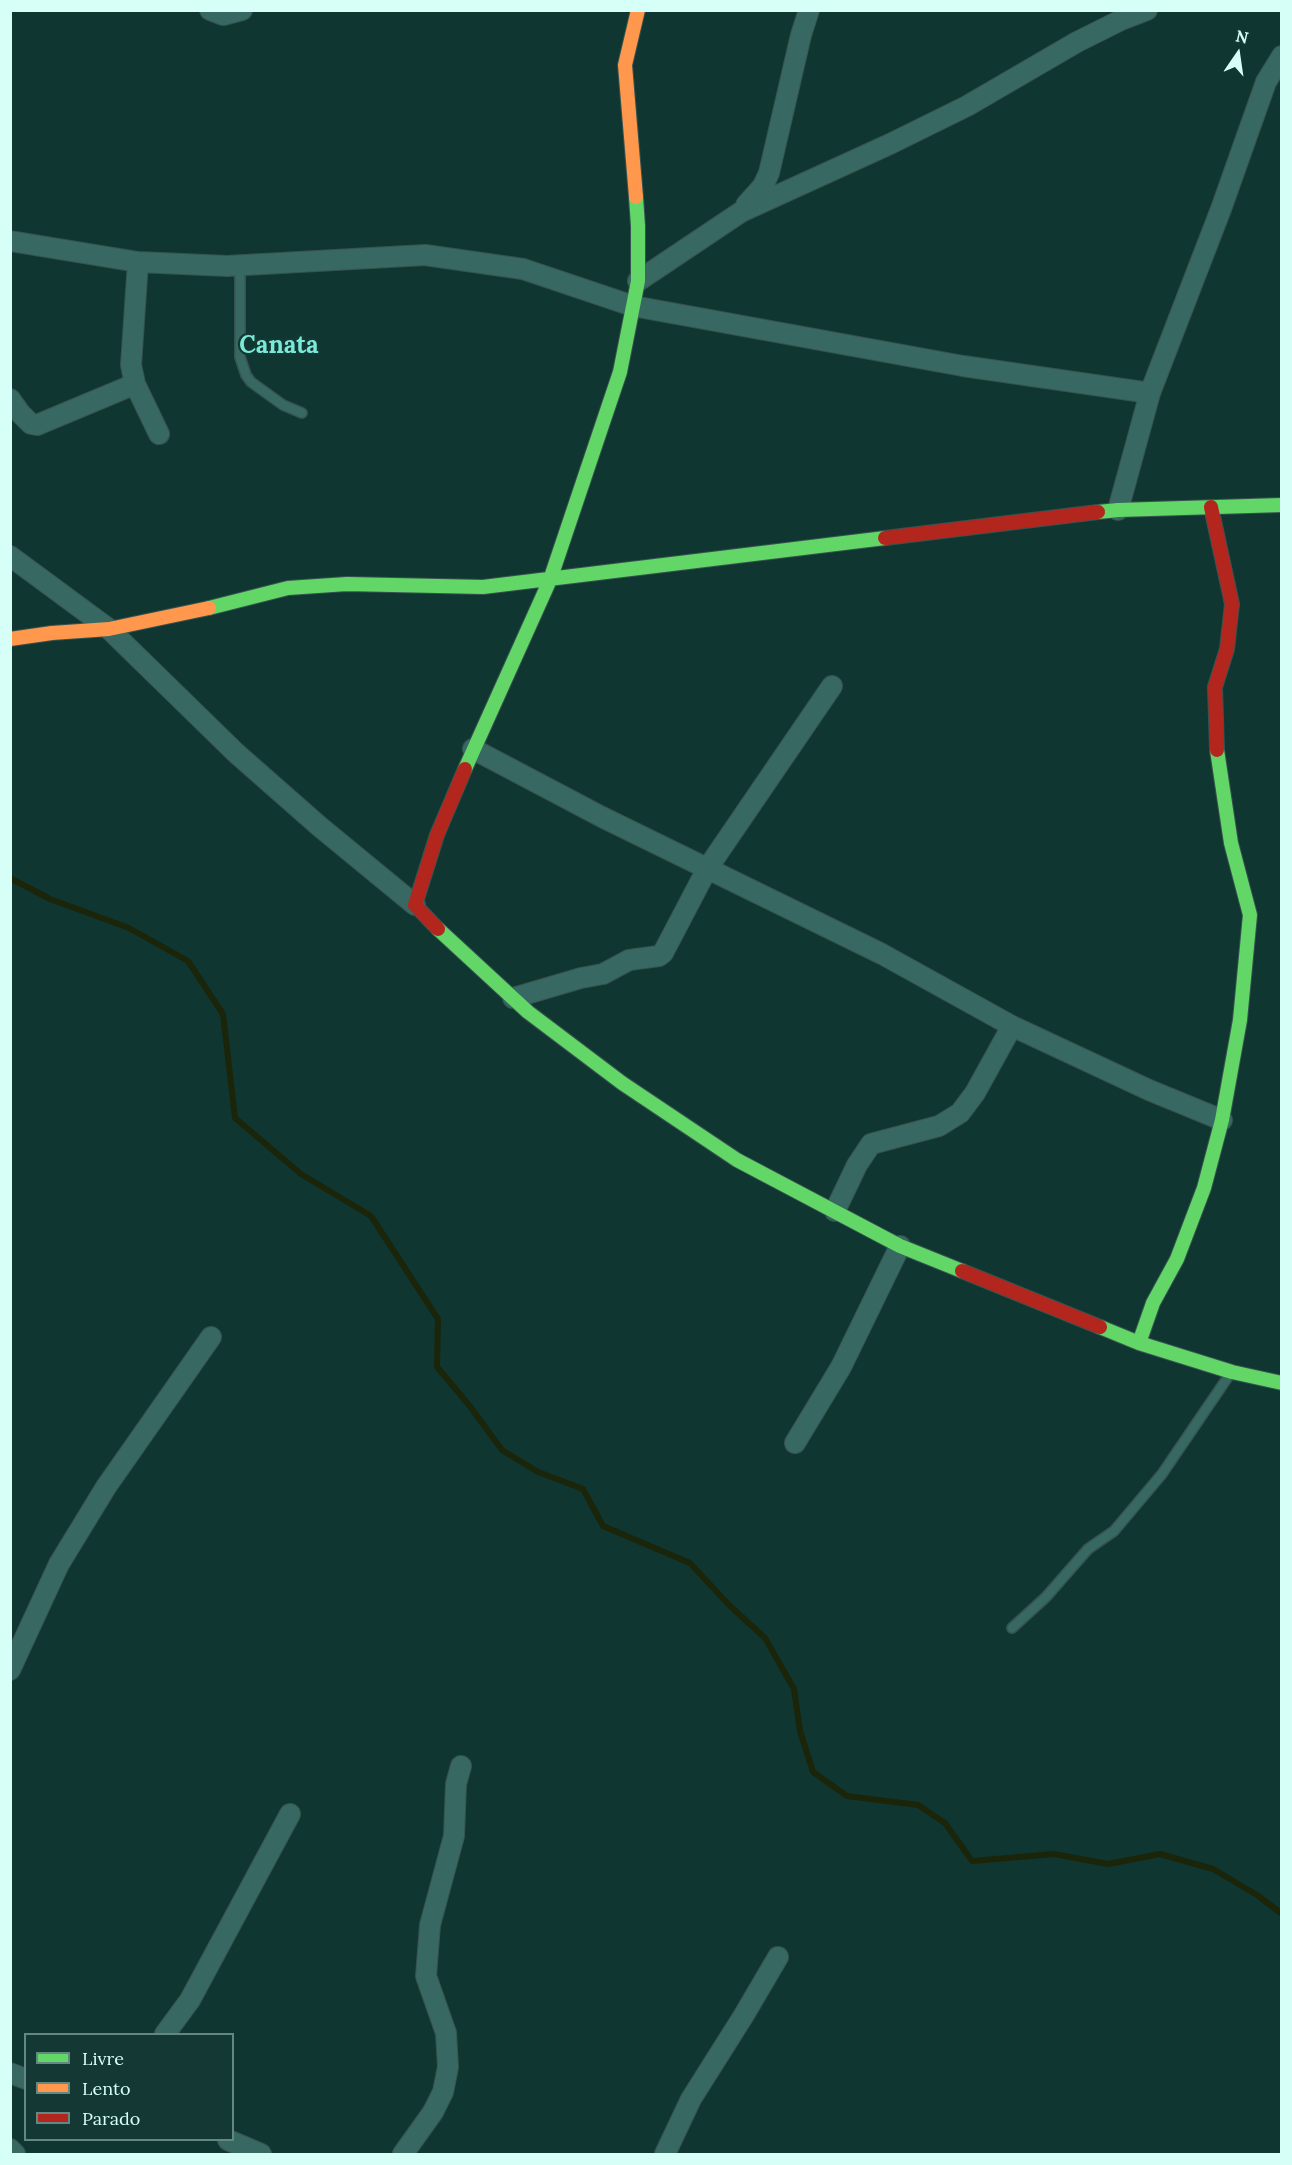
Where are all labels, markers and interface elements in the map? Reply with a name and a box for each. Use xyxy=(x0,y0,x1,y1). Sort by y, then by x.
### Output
north arrow xyxy=(1208,24,1268,84)
text: N xyxy=(1234,25,1250,48)
district label: Canata xyxy=(239,332,319,360)
legend xyxy=(24,2033,234,2141)
text: Livre xyxy=(82,2047,124,2070)
text: Lento xyxy=(82,2077,130,2100)
text: Parado xyxy=(82,2107,140,2130)

